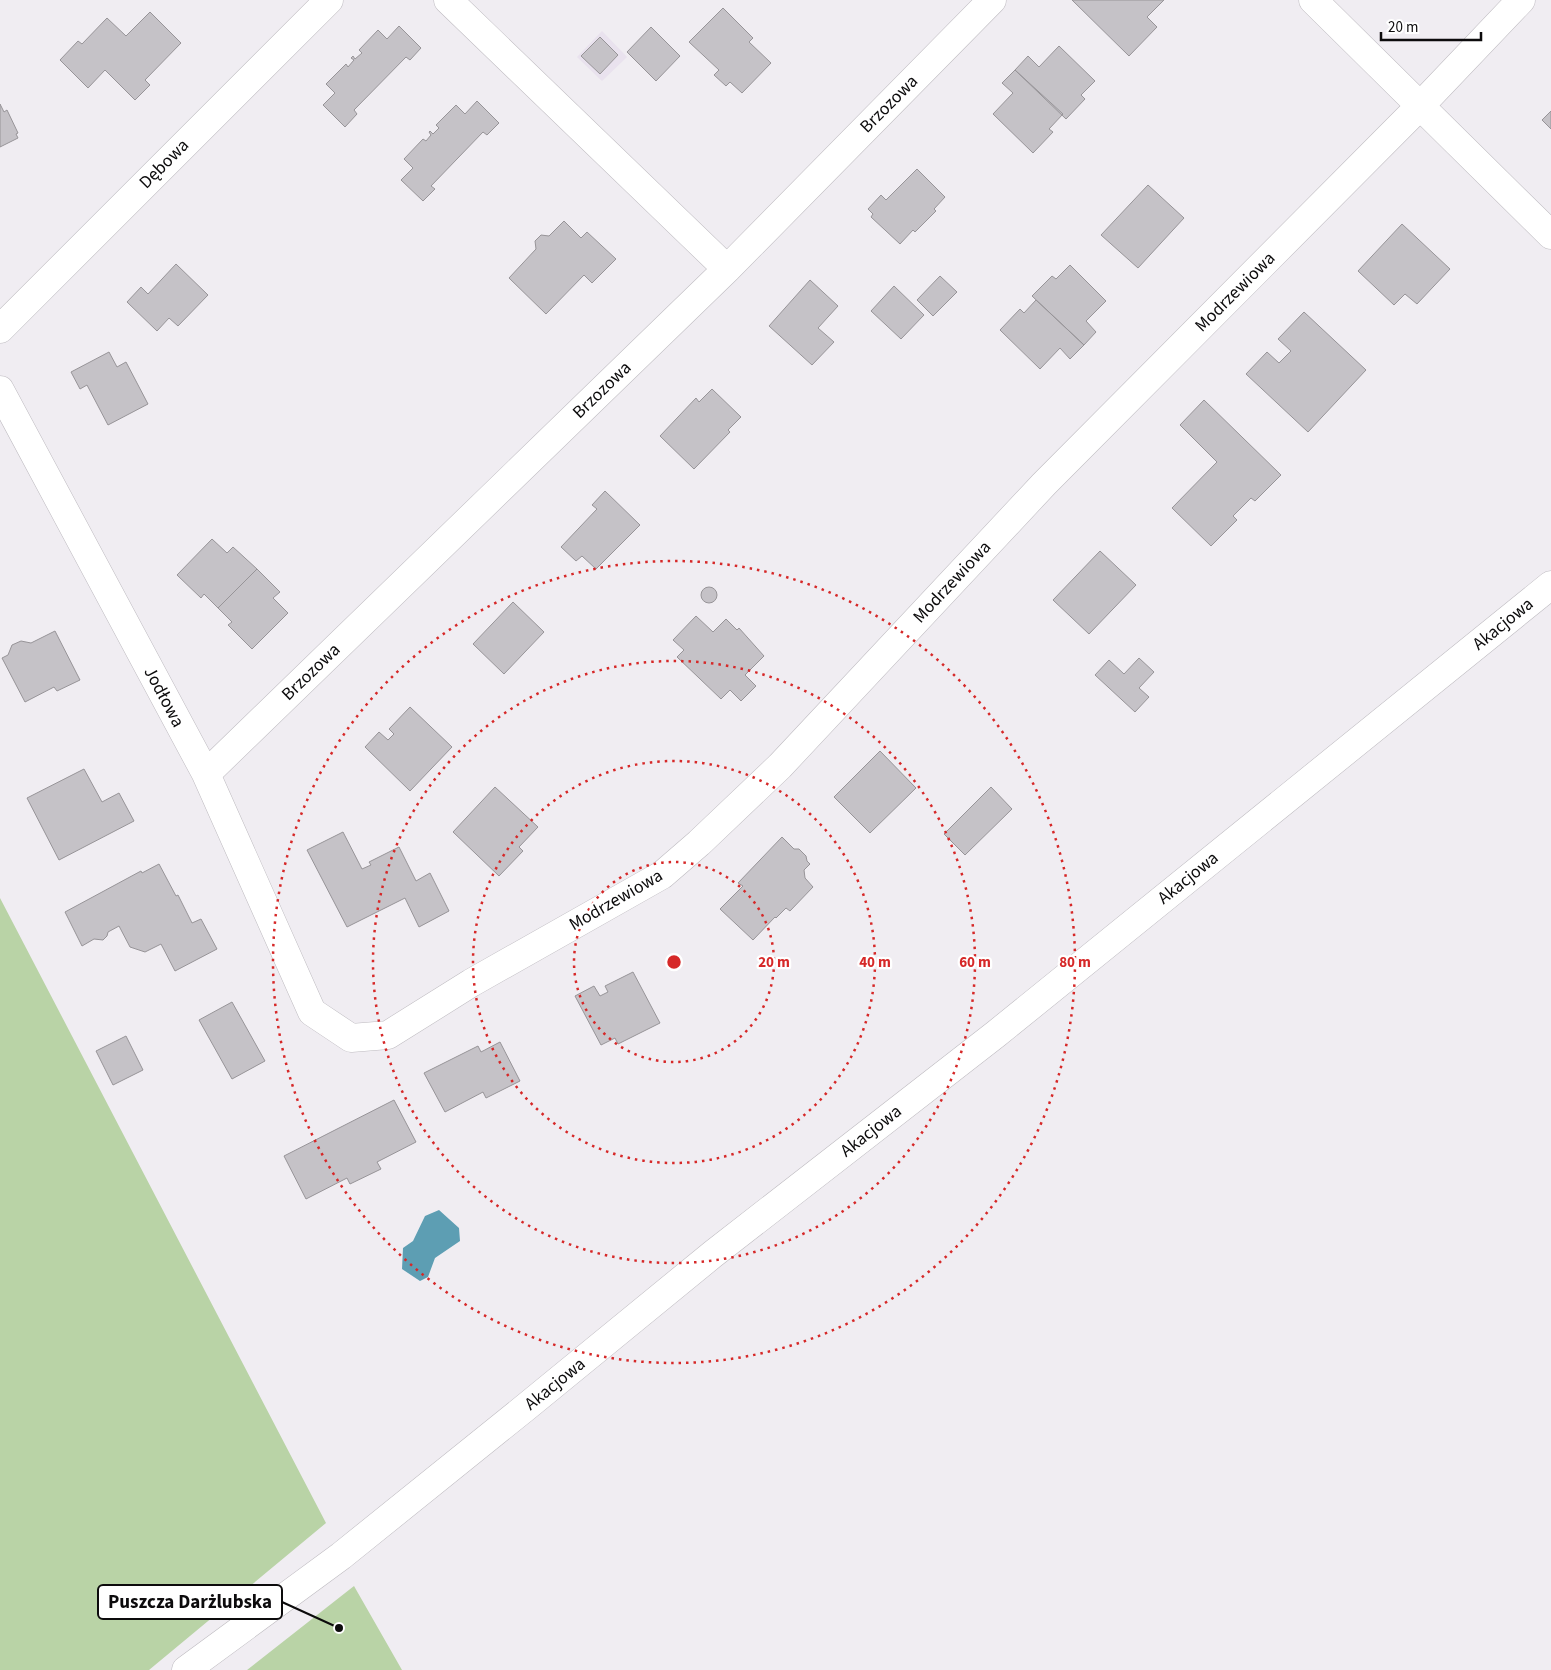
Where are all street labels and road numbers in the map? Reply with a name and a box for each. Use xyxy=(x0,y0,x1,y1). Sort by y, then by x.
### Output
street label: Brzozowa xyxy=(854,69,924,139)
street label: Dębowa xyxy=(133,133,195,195)
street label: Modrzewiowa xyxy=(1189,246,1281,338)
street label: Brzozowa xyxy=(567,356,637,424)
street label: Modrzewiowa xyxy=(907,535,997,629)
street label: Akacjowa xyxy=(1467,592,1539,656)
street label: Brzozowa xyxy=(276,638,346,706)
street label: Jodłowa xyxy=(138,662,190,732)
street label: Akacjowa xyxy=(1152,846,1224,910)
street label: Modrzewiowa xyxy=(565,863,667,937)
street label: Akacjowa xyxy=(835,1099,907,1163)
street label: Akacjowa xyxy=(519,1352,591,1416)

